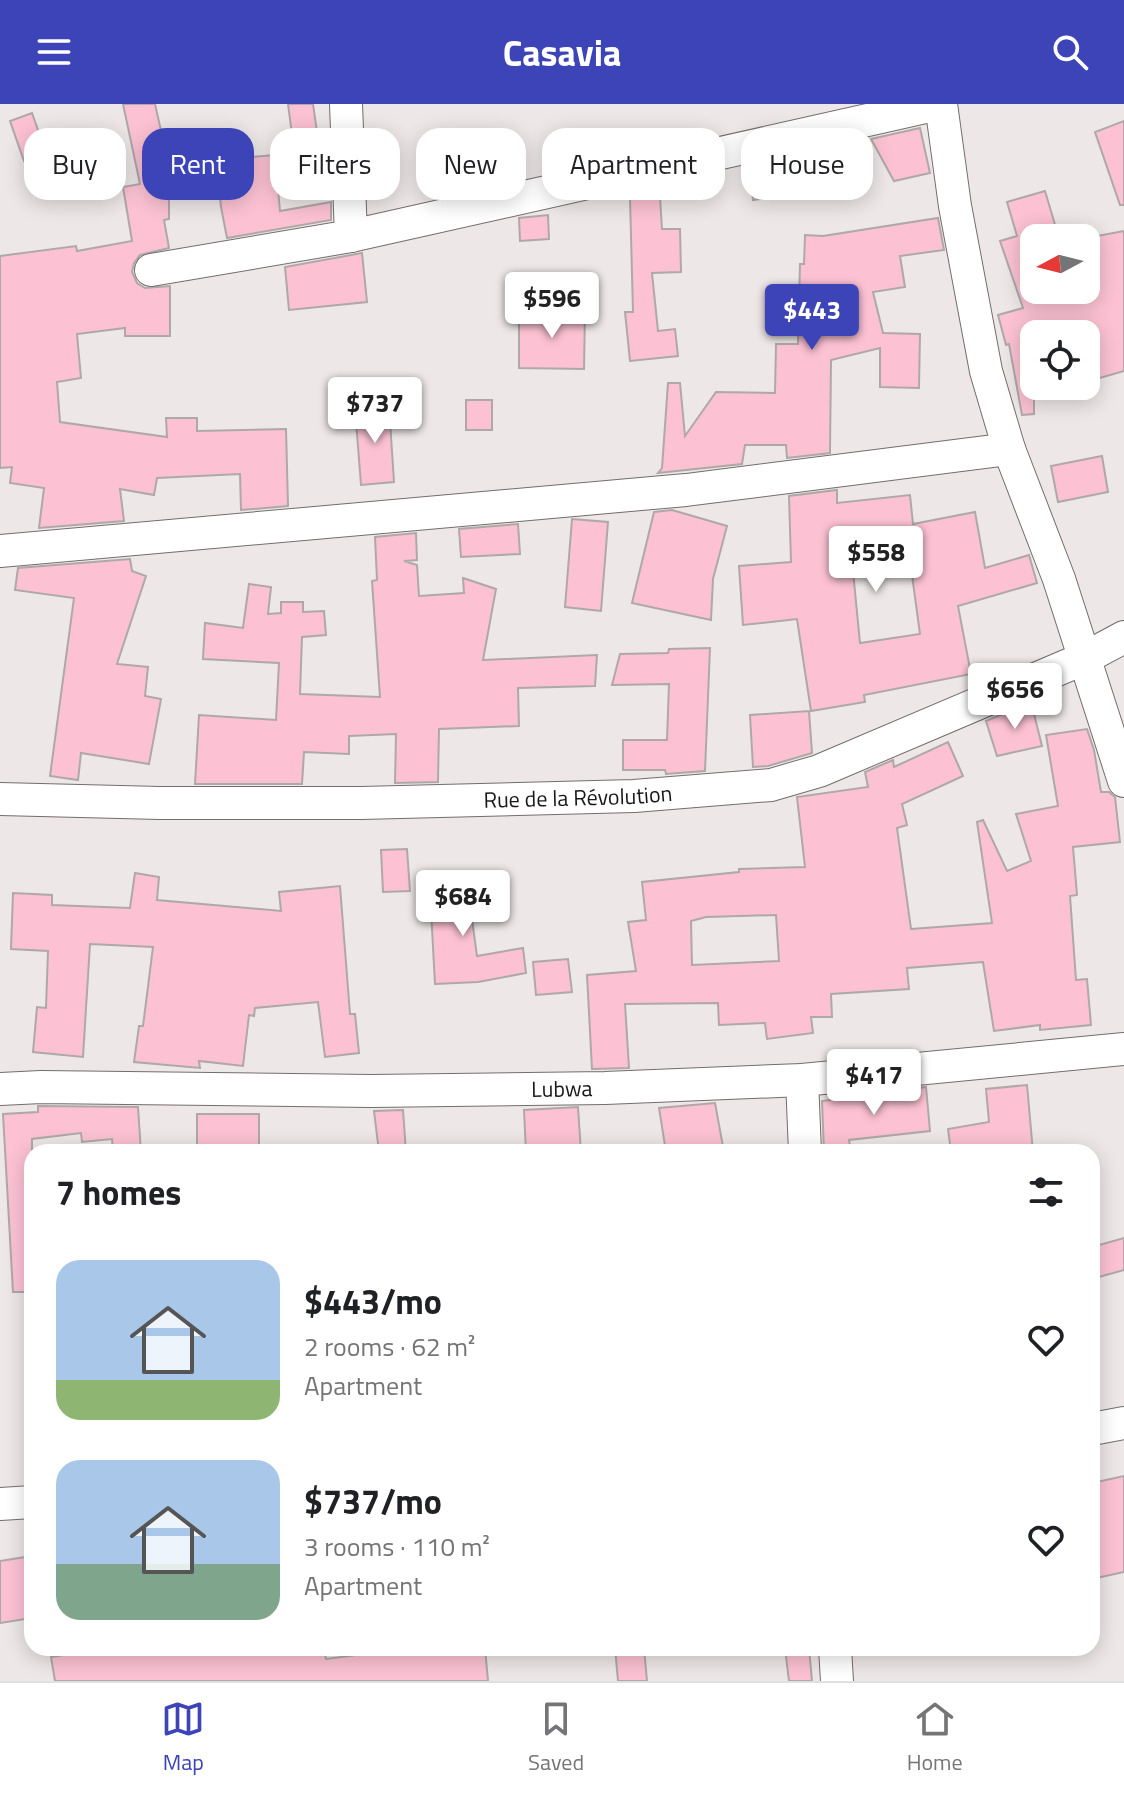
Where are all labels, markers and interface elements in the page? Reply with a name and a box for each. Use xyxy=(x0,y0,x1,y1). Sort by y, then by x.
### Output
text: Casavia xyxy=(503,25,621,80)
icon: menu xyxy=(32,30,76,74)
icon: search xyxy=(1048,30,1092,74)
chip: Buy xyxy=(24,128,126,200)
chip: Rent xyxy=(142,128,254,200)
chip: Filters xyxy=(270,128,400,200)
chip: New xyxy=(416,128,526,200)
chip: Apartment xyxy=(542,128,725,200)
chip: House xyxy=(741,128,873,200)
north arrow xyxy=(1020,224,1100,304)
map controls xyxy=(1020,224,1100,400)
pin: $596 xyxy=(505,272,599,340)
text: $596 xyxy=(523,278,581,317)
pin: $443 xyxy=(765,284,859,352)
text: $443 xyxy=(783,290,841,329)
button: locate xyxy=(1020,320,1100,400)
pin: $737 xyxy=(328,377,422,445)
text: $737 xyxy=(346,383,404,422)
pin: $558 xyxy=(829,526,923,594)
text: $558 xyxy=(847,532,905,571)
pin: $656 xyxy=(968,663,1062,731)
text: $656 xyxy=(986,669,1044,708)
street label: Rue de la Révolution xyxy=(483,776,674,817)
pin: $684 xyxy=(416,870,510,938)
text: $684 xyxy=(434,876,492,915)
pin: $417 xyxy=(827,1049,921,1117)
text: $417 xyxy=(845,1055,903,1094)
street label: Lubwa xyxy=(531,1071,593,1106)
text: 7 homes xyxy=(56,1166,181,1218)
icon: filters xyxy=(1024,1170,1068,1214)
text: $443/mo xyxy=(304,1275,442,1327)
icon: home xyxy=(120,1292,216,1388)
icon: heart xyxy=(1024,1318,1068,1362)
text: 2 rooms · 62 m² xyxy=(304,1327,475,1366)
text: Apartment xyxy=(304,1366,422,1405)
text: $737/mo xyxy=(304,1475,442,1527)
icon: home xyxy=(120,1492,216,1588)
icon: heart xyxy=(1024,1518,1068,1562)
text: 3 rooms · 110 m² xyxy=(304,1527,490,1566)
text: Apartment xyxy=(304,1566,422,1605)
tab: Map xyxy=(161,1697,205,1779)
tab: Saved xyxy=(528,1697,584,1779)
tab: Home xyxy=(907,1697,963,1779)

